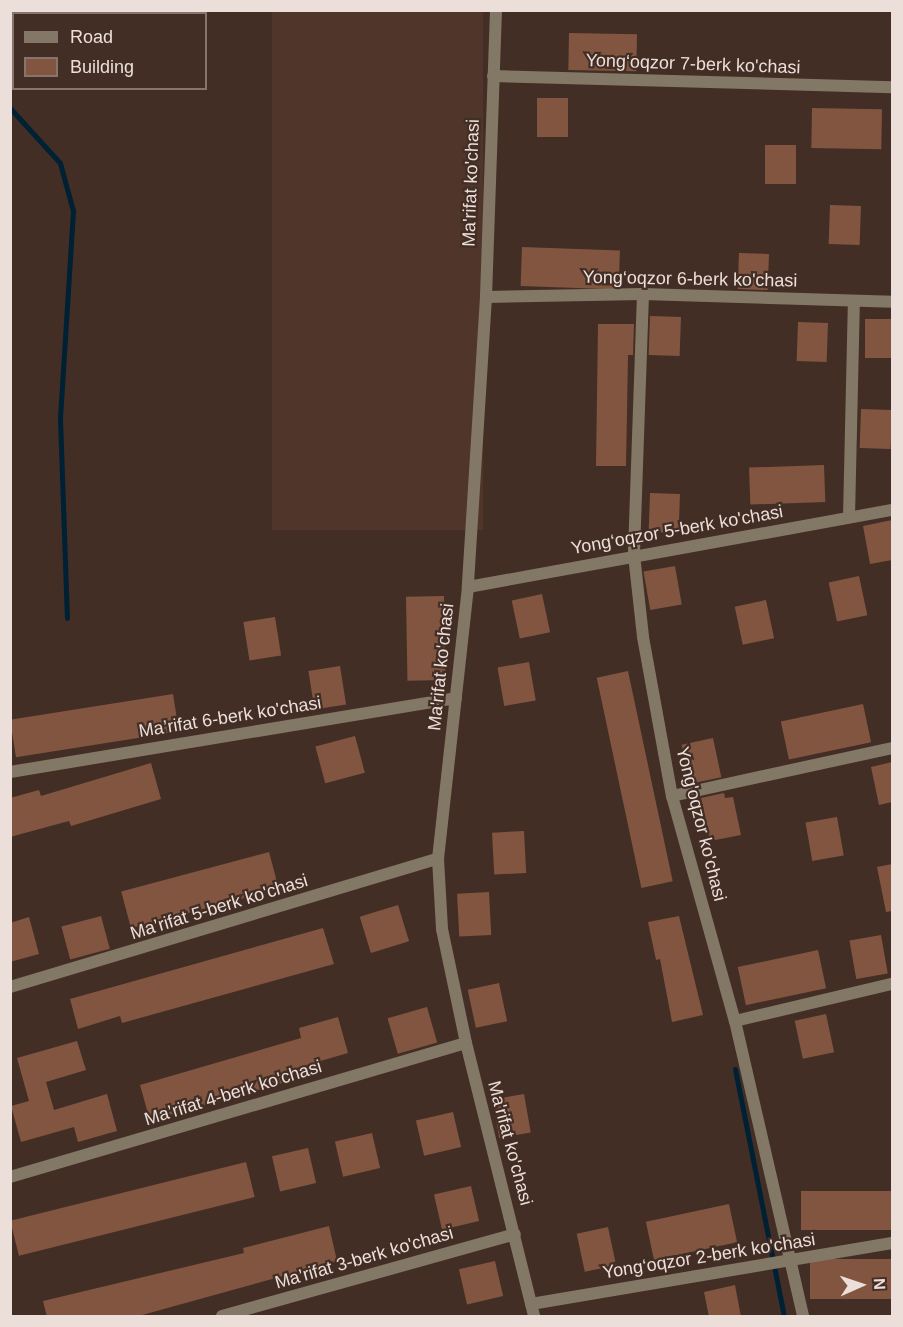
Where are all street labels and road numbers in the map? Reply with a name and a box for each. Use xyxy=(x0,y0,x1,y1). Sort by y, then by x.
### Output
street label: Yong‘oqzor 7-berk ko'chasi xyxy=(585,49,801,79)
street label: Ma'rifat ko'chasi xyxy=(458,119,484,247)
street label: Yong‘oqzor 6-berk ko'chasi xyxy=(582,266,798,292)
street label: Yong‘oqzor 5-berk ko'chasi xyxy=(569,501,785,559)
street label: Ma'rifat ko'chasi xyxy=(424,602,458,732)
street label: Ma’rifat 6-berk ko'chasi xyxy=(137,692,323,742)
street label: Yong'oqzor ko'chasi xyxy=(671,745,731,903)
street label: Ma’rifat 5-berk ko'chasi xyxy=(128,870,310,944)
street label: Ma’rifat 4-berk ko'chasi xyxy=(142,1056,324,1130)
street label: Ma'rifat ko'chasi xyxy=(483,1078,537,1208)
street label: Ma’rifat 3-berk ko'chasi xyxy=(272,1222,456,1294)
street label: Yong‘oqzor 2-berk ko'chasi xyxy=(601,1229,817,1283)

